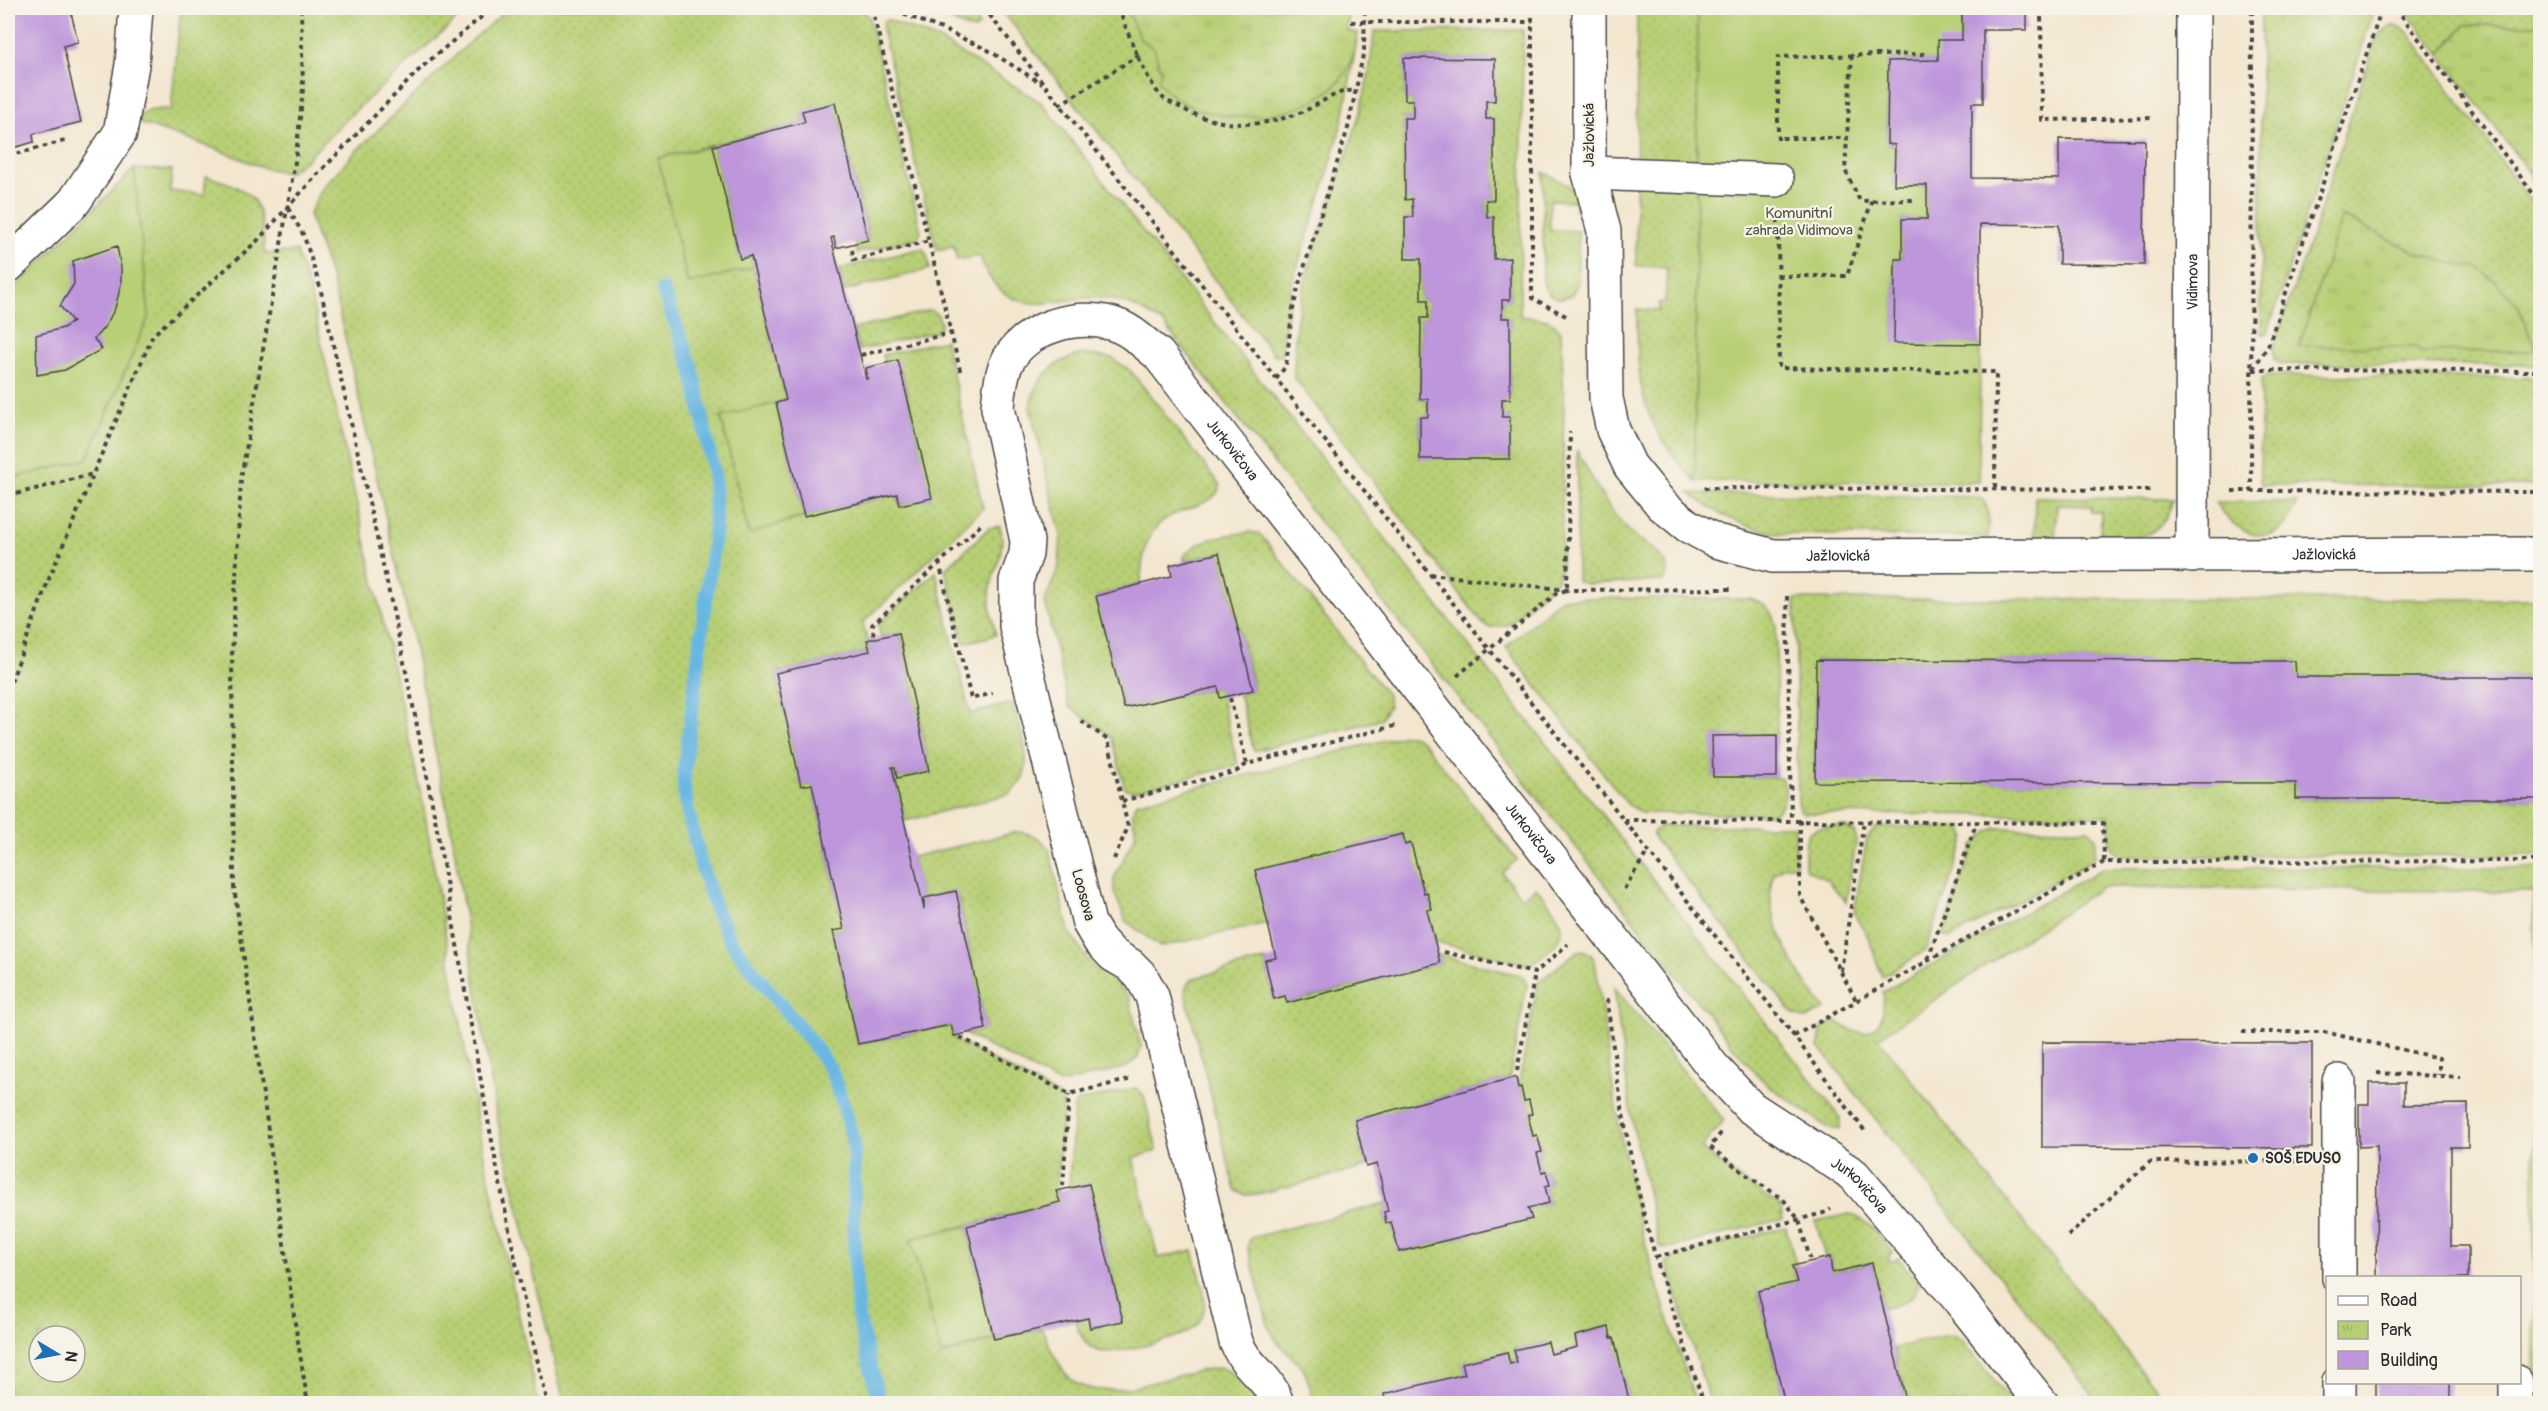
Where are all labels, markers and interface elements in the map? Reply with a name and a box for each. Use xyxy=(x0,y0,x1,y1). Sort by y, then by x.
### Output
street label: Jažlovická xyxy=(1580,103,1599,167)
park label: Komunitní zahrada Vidimova xyxy=(1745,204,1853,240)
street label: Vidimova xyxy=(2183,254,2202,310)
street label: Jurkovičova xyxy=(1203,415,1263,485)
street label: Jažlovická xyxy=(2292,545,2356,564)
street label: Jažlovická xyxy=(1806,546,1870,565)
street label: Jurkovičova xyxy=(1501,799,1561,868)
street label: Loosova xyxy=(1067,867,1099,923)
place label: SOŠ EDUSO xyxy=(2265,1149,2341,1168)
marker: SOŠ EDUSO xyxy=(2246,1151,2260,1165)
street label: Jurkovičova xyxy=(1827,1153,1892,1218)
legend xyxy=(2326,1276,2521,1384)
text: Road xyxy=(2380,1289,2417,1312)
text: Park xyxy=(2380,1319,2412,1342)
north arrow xyxy=(27,1324,87,1384)
text: N xyxy=(60,1349,82,1364)
text: Building xyxy=(2380,1349,2438,1372)

